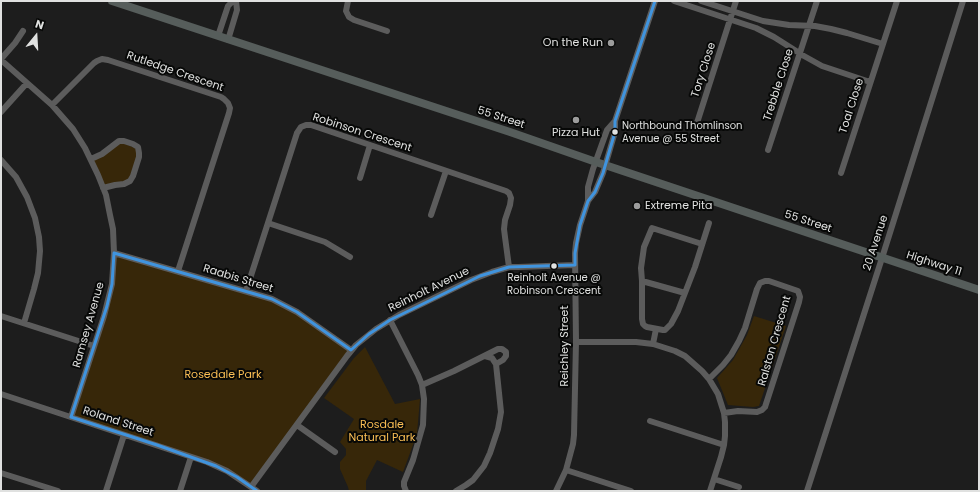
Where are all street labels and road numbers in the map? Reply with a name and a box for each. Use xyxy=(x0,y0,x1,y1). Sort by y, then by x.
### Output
street label: Tory Close xyxy=(689,41,719,99)
street label: Trebble Close xyxy=(761,47,797,123)
street label: Rutledge Crescent xyxy=(125,49,225,95)
street label: Toal Close xyxy=(837,77,867,135)
street label: 55 Street xyxy=(476,104,526,132)
street label: Robinson Crescent xyxy=(311,111,413,155)
street label: 55 Street xyxy=(783,208,833,236)
street label: 20 Avenue xyxy=(861,214,891,272)
street label: Highway 11 xyxy=(905,249,963,279)
street label: Raabis Street xyxy=(201,262,275,296)
street label: Reinholt Avenue xyxy=(386,265,472,315)
street label: Ramsey Avenue xyxy=(70,281,108,369)
street label: Ralston Crescent xyxy=(756,294,794,388)
street label: Reichley Street xyxy=(558,306,572,386)
street label: Roland Street xyxy=(81,404,155,440)

